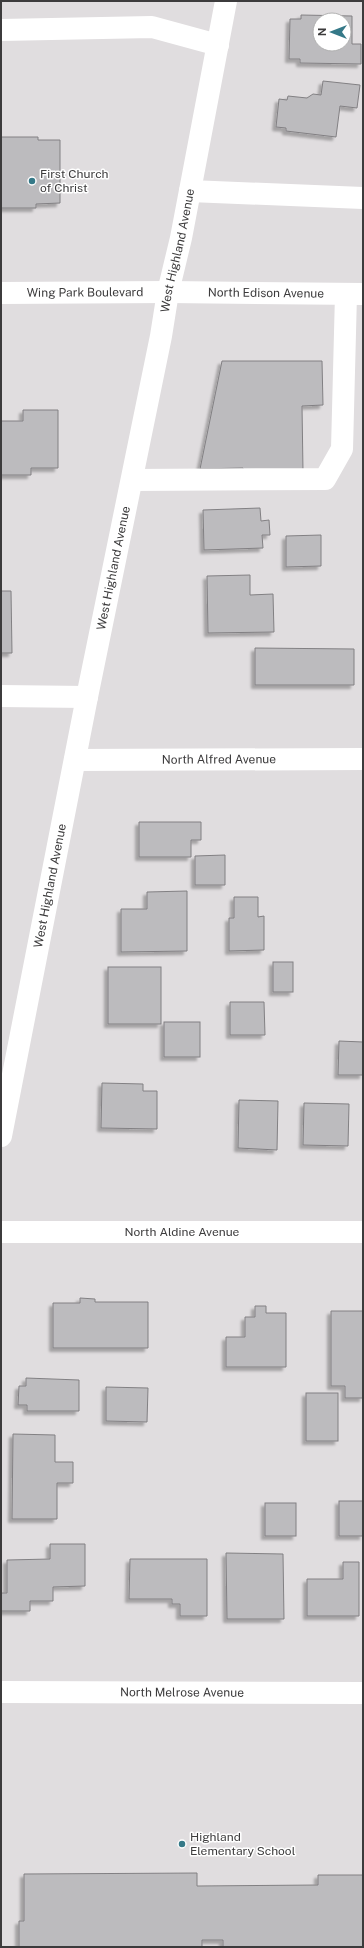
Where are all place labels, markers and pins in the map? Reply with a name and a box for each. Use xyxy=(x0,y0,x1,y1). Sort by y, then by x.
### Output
place label: First Church of Christ xyxy=(40,167,109,195)
marker: First Church of Christ xyxy=(27,176,37,186)
place label: Highland Elementary School xyxy=(190,1830,296,1858)
marker: Highland Elementary School xyxy=(177,1839,187,1849)

